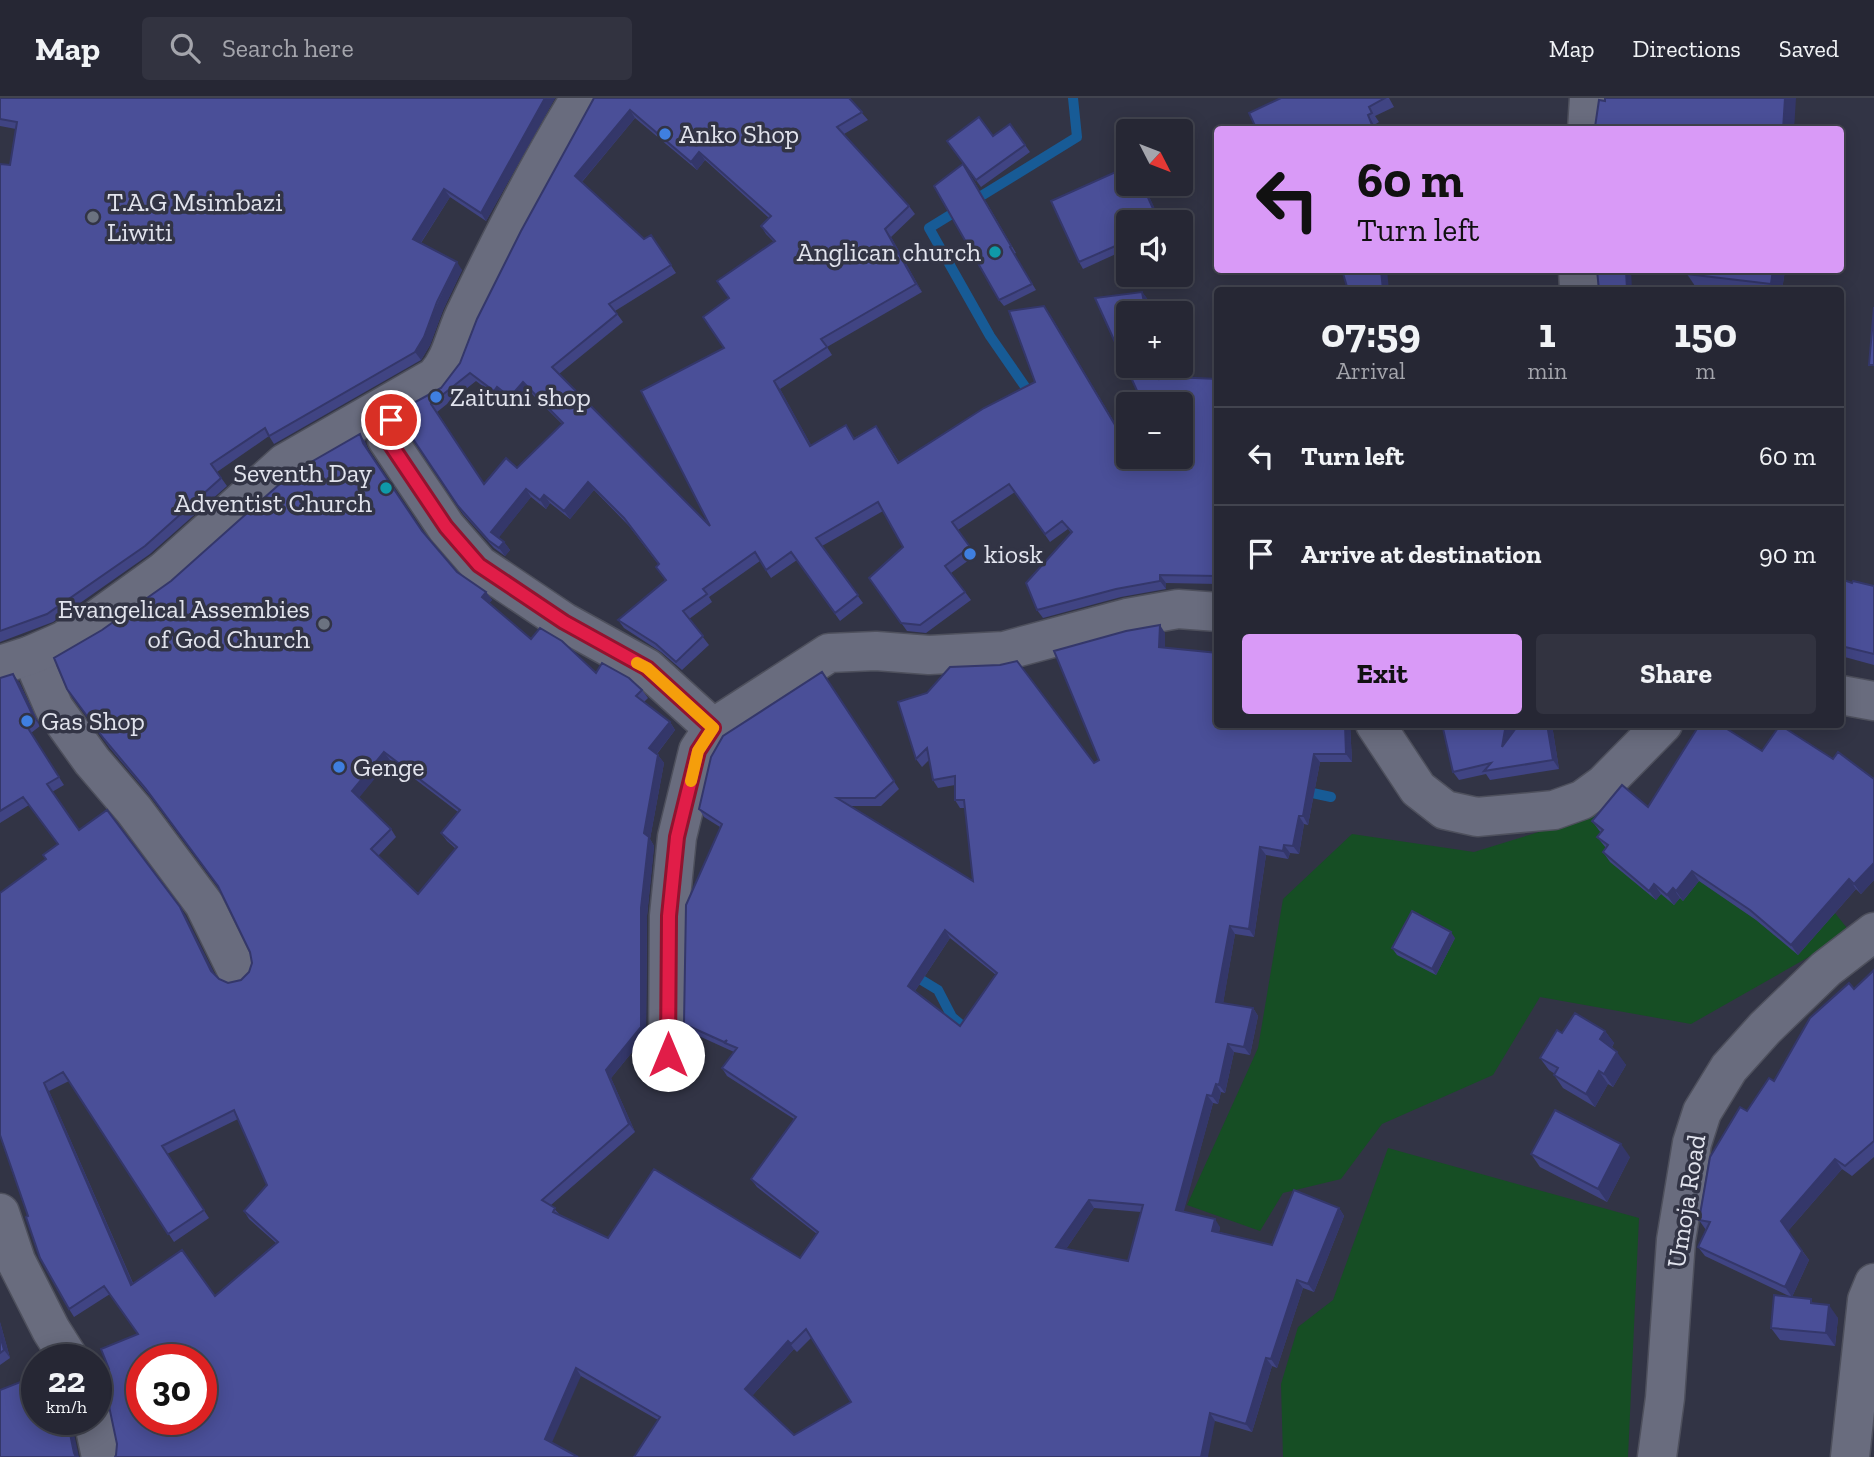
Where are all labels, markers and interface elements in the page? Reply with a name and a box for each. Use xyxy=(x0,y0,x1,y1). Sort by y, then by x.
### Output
search box xyxy=(142,17,632,80)
text: Map xyxy=(35,29,100,68)
icon: search xyxy=(166,29,204,67)
text: Search here xyxy=(222,32,354,64)
text: Map xyxy=(1549,34,1595,63)
text: Directions xyxy=(1633,34,1741,63)
text: Saved xyxy=(1779,34,1839,63)
place label: Anko Shop xyxy=(679,118,799,150)
north arrow xyxy=(1116,119,1194,196)
map controls xyxy=(1116,119,1193,469)
marker: Anko Shop xyxy=(657,126,673,142)
text: 60 m xyxy=(1357,151,1464,210)
icon: left xyxy=(1242,154,1333,245)
place label: T.A.G Msimbazi Liwiti xyxy=(107,186,282,248)
marker: T.A.G Msimbazi Liwiti xyxy=(85,209,101,225)
button: sound xyxy=(1116,210,1193,287)
text: Turn left xyxy=(1357,211,1479,249)
place label: Anglican church xyxy=(797,236,981,268)
marker: Anglican church xyxy=(987,244,1003,260)
button: + xyxy=(1116,301,1193,378)
text: 07:59 xyxy=(1321,307,1421,358)
text: 1 xyxy=(1539,307,1556,358)
text: 150 xyxy=(1674,307,1737,358)
text: Arrival xyxy=(1336,357,1405,385)
text: min xyxy=(1528,357,1567,385)
text: m xyxy=(1696,357,1715,385)
place label: Zaituni shop xyxy=(450,381,591,413)
marker: Zaituni shop xyxy=(428,389,444,405)
pin xyxy=(361,390,421,450)
button: − xyxy=(1116,392,1193,469)
icon: arrive xyxy=(372,401,410,439)
icon: left xyxy=(1242,437,1280,475)
text: Turn left xyxy=(1301,440,1404,472)
text: 60 m xyxy=(1759,440,1816,472)
place label: Seventh Day Adventist Church xyxy=(174,457,373,519)
marker: Seventh Day Adventist Church xyxy=(378,480,394,496)
icon: arrive xyxy=(1242,535,1280,573)
place label: kiosk xyxy=(984,538,1044,570)
text: Arrive at destination xyxy=(1301,538,1541,570)
text: 90 m xyxy=(1759,538,1816,570)
marker: kiosk xyxy=(962,546,978,562)
place label: Evangelical Assembies of God Church xyxy=(58,593,310,655)
marker: Evangelical Assembies of God Church xyxy=(316,616,332,632)
button: Exit xyxy=(1242,634,1522,714)
button: Share xyxy=(1536,634,1816,714)
place label: Gas Shop xyxy=(41,705,145,737)
marker: Gas Shop xyxy=(19,713,35,729)
place label: Genge xyxy=(353,751,425,783)
marker: Genge xyxy=(331,759,347,775)
position arrow xyxy=(631,1018,705,1092)
street label: Umoja Road xyxy=(1660,1132,1712,1270)
speed limit sign: 30 xyxy=(126,1344,217,1435)
text: 22 xyxy=(48,1359,85,1401)
text: km/h xyxy=(46,1396,87,1418)

